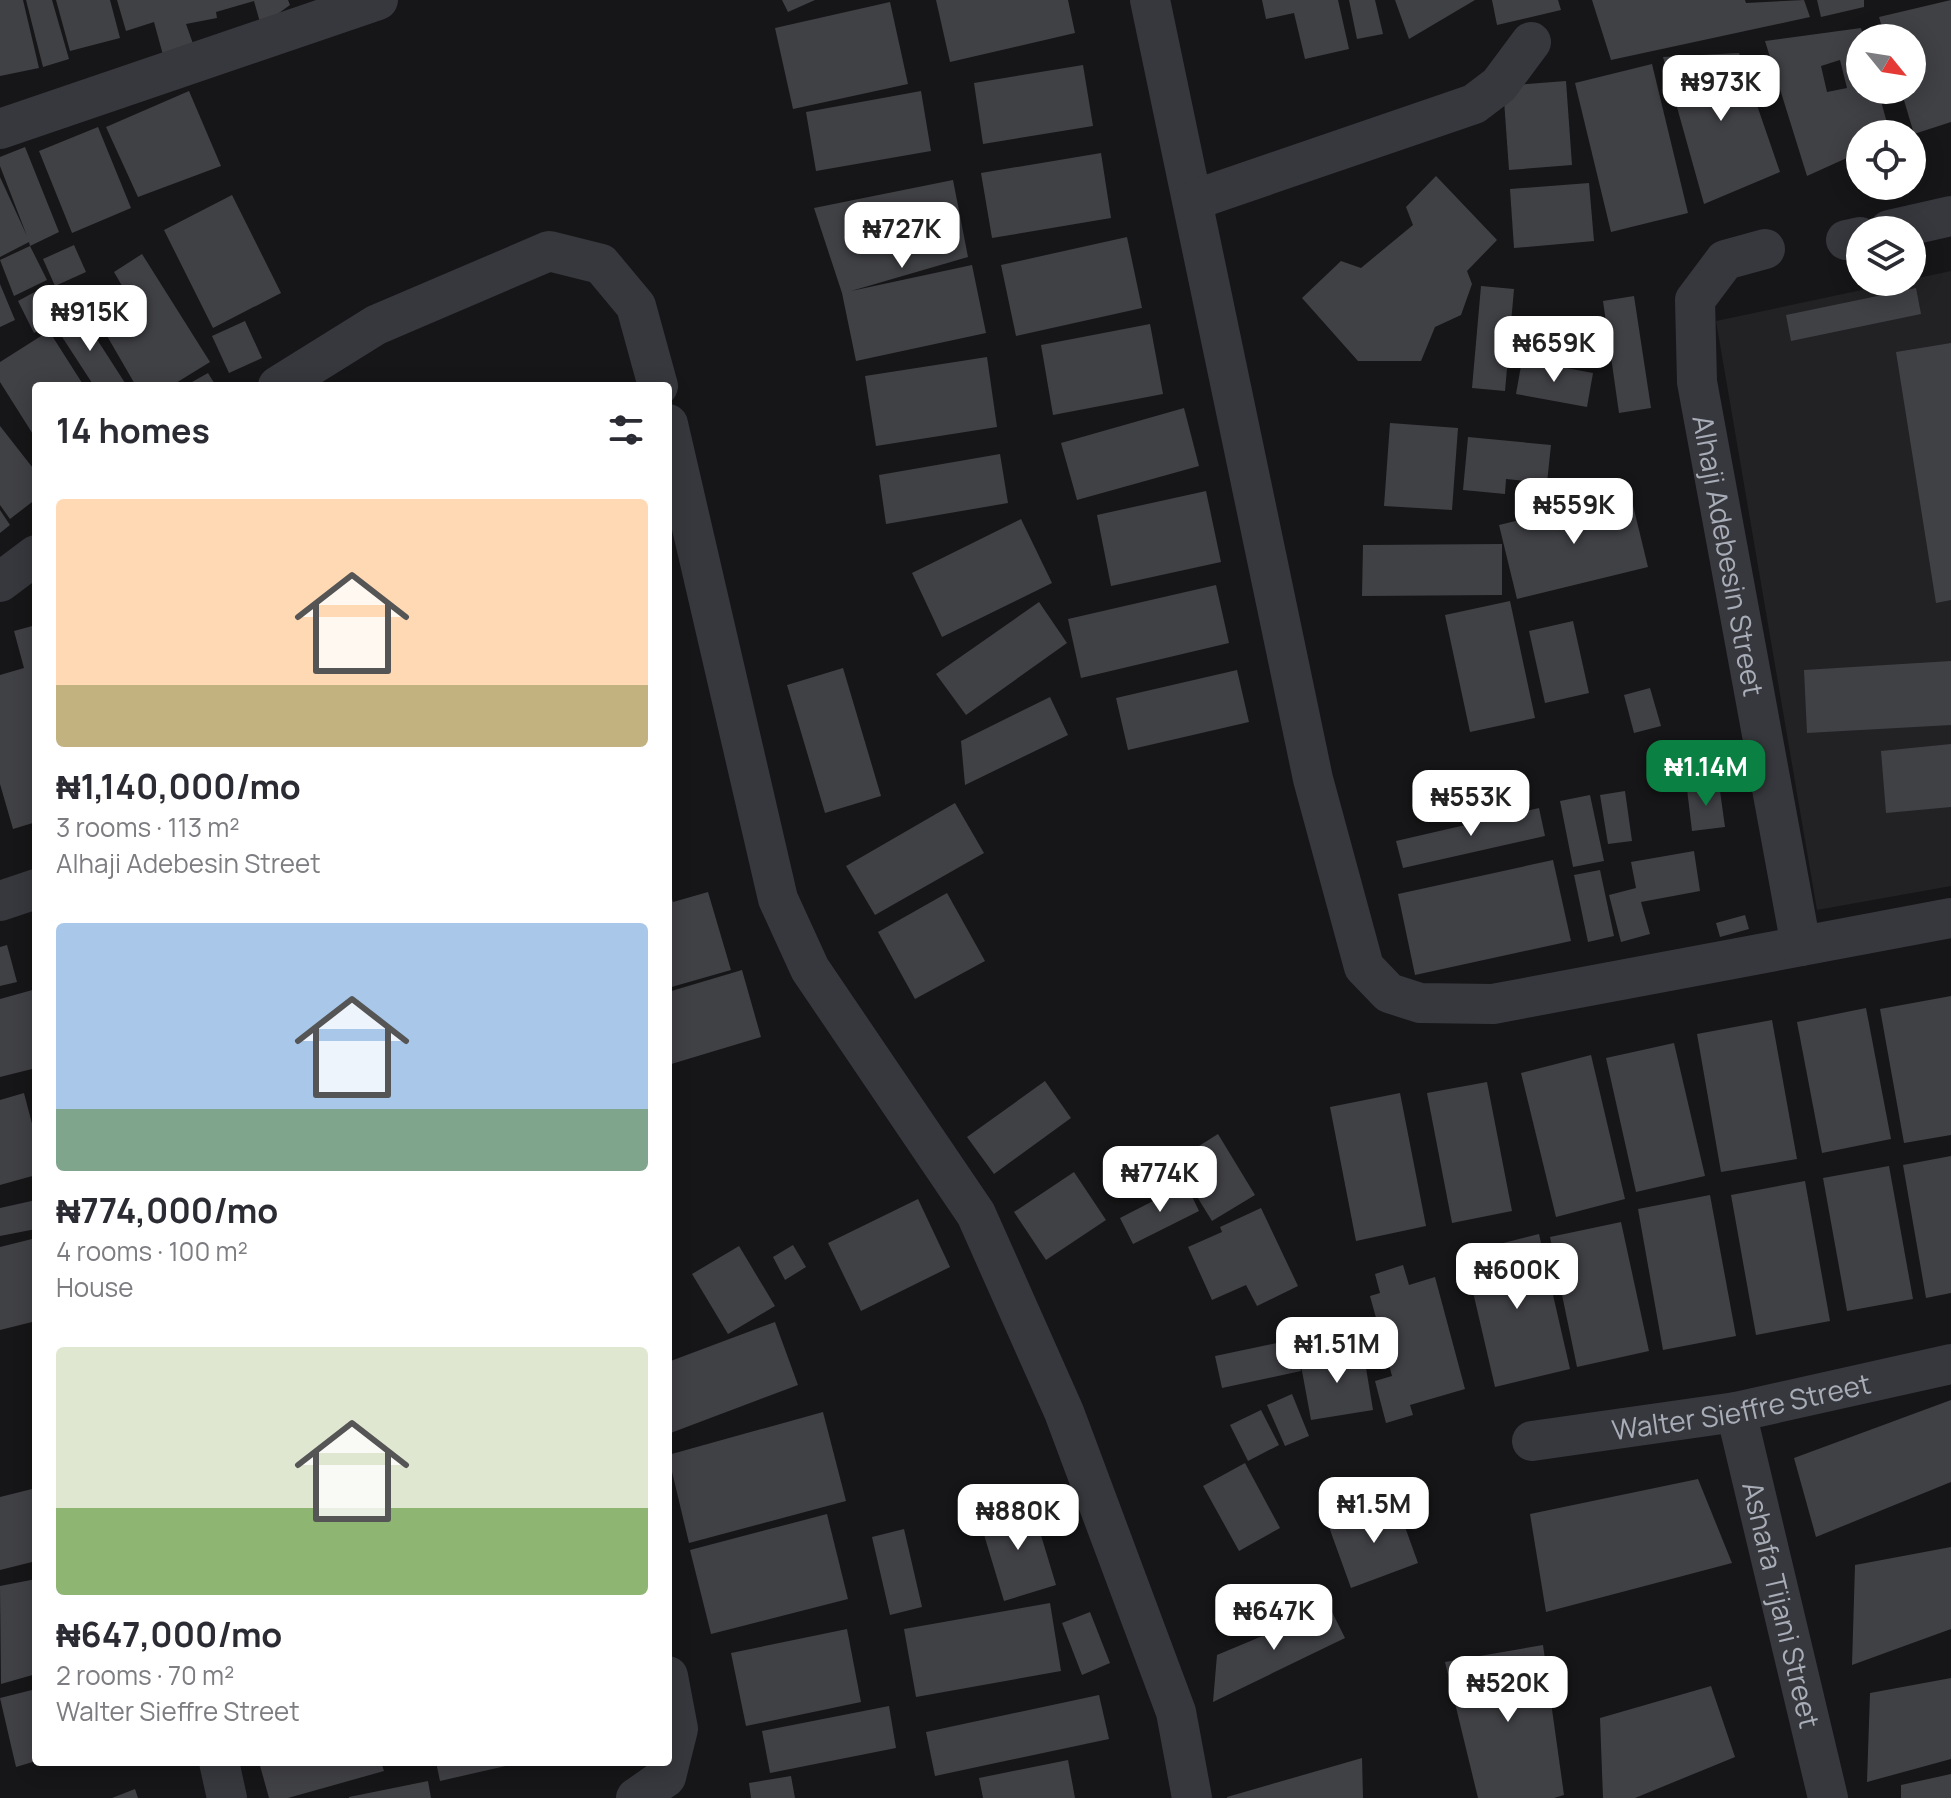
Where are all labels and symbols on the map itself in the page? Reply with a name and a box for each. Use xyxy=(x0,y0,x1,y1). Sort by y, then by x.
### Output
north arrow xyxy=(1846,24,1926,104)
pin: ₦973K xyxy=(1665,55,1777,123)
pin: ₦727K xyxy=(846,202,958,270)
pin: ₦915K xyxy=(34,285,146,353)
pin: ₦659K xyxy=(1498,316,1610,384)
street label: Alhaji Adebesin Street xyxy=(1684,412,1774,699)
pin: ₦559K xyxy=(1518,478,1630,546)
pin: ₦1.14M xyxy=(1641,740,1771,808)
pin: ₦553K xyxy=(1415,770,1527,838)
pin: ₦774K xyxy=(1104,1146,1216,1214)
pin: ₦600K xyxy=(1461,1243,1573,1311)
pin: ₦1.51M xyxy=(1272,1317,1402,1385)
street label: Walter Sieffre Street xyxy=(1609,1364,1874,1448)
pin: ₦1.5M xyxy=(1318,1477,1430,1545)
street label: Ashafa Tijani Street xyxy=(1734,1478,1830,1732)
pin: ₦880K xyxy=(962,1484,1074,1552)
pin: ₦647K xyxy=(1218,1584,1330,1652)
pin: ₦520K xyxy=(1452,1656,1564,1724)

